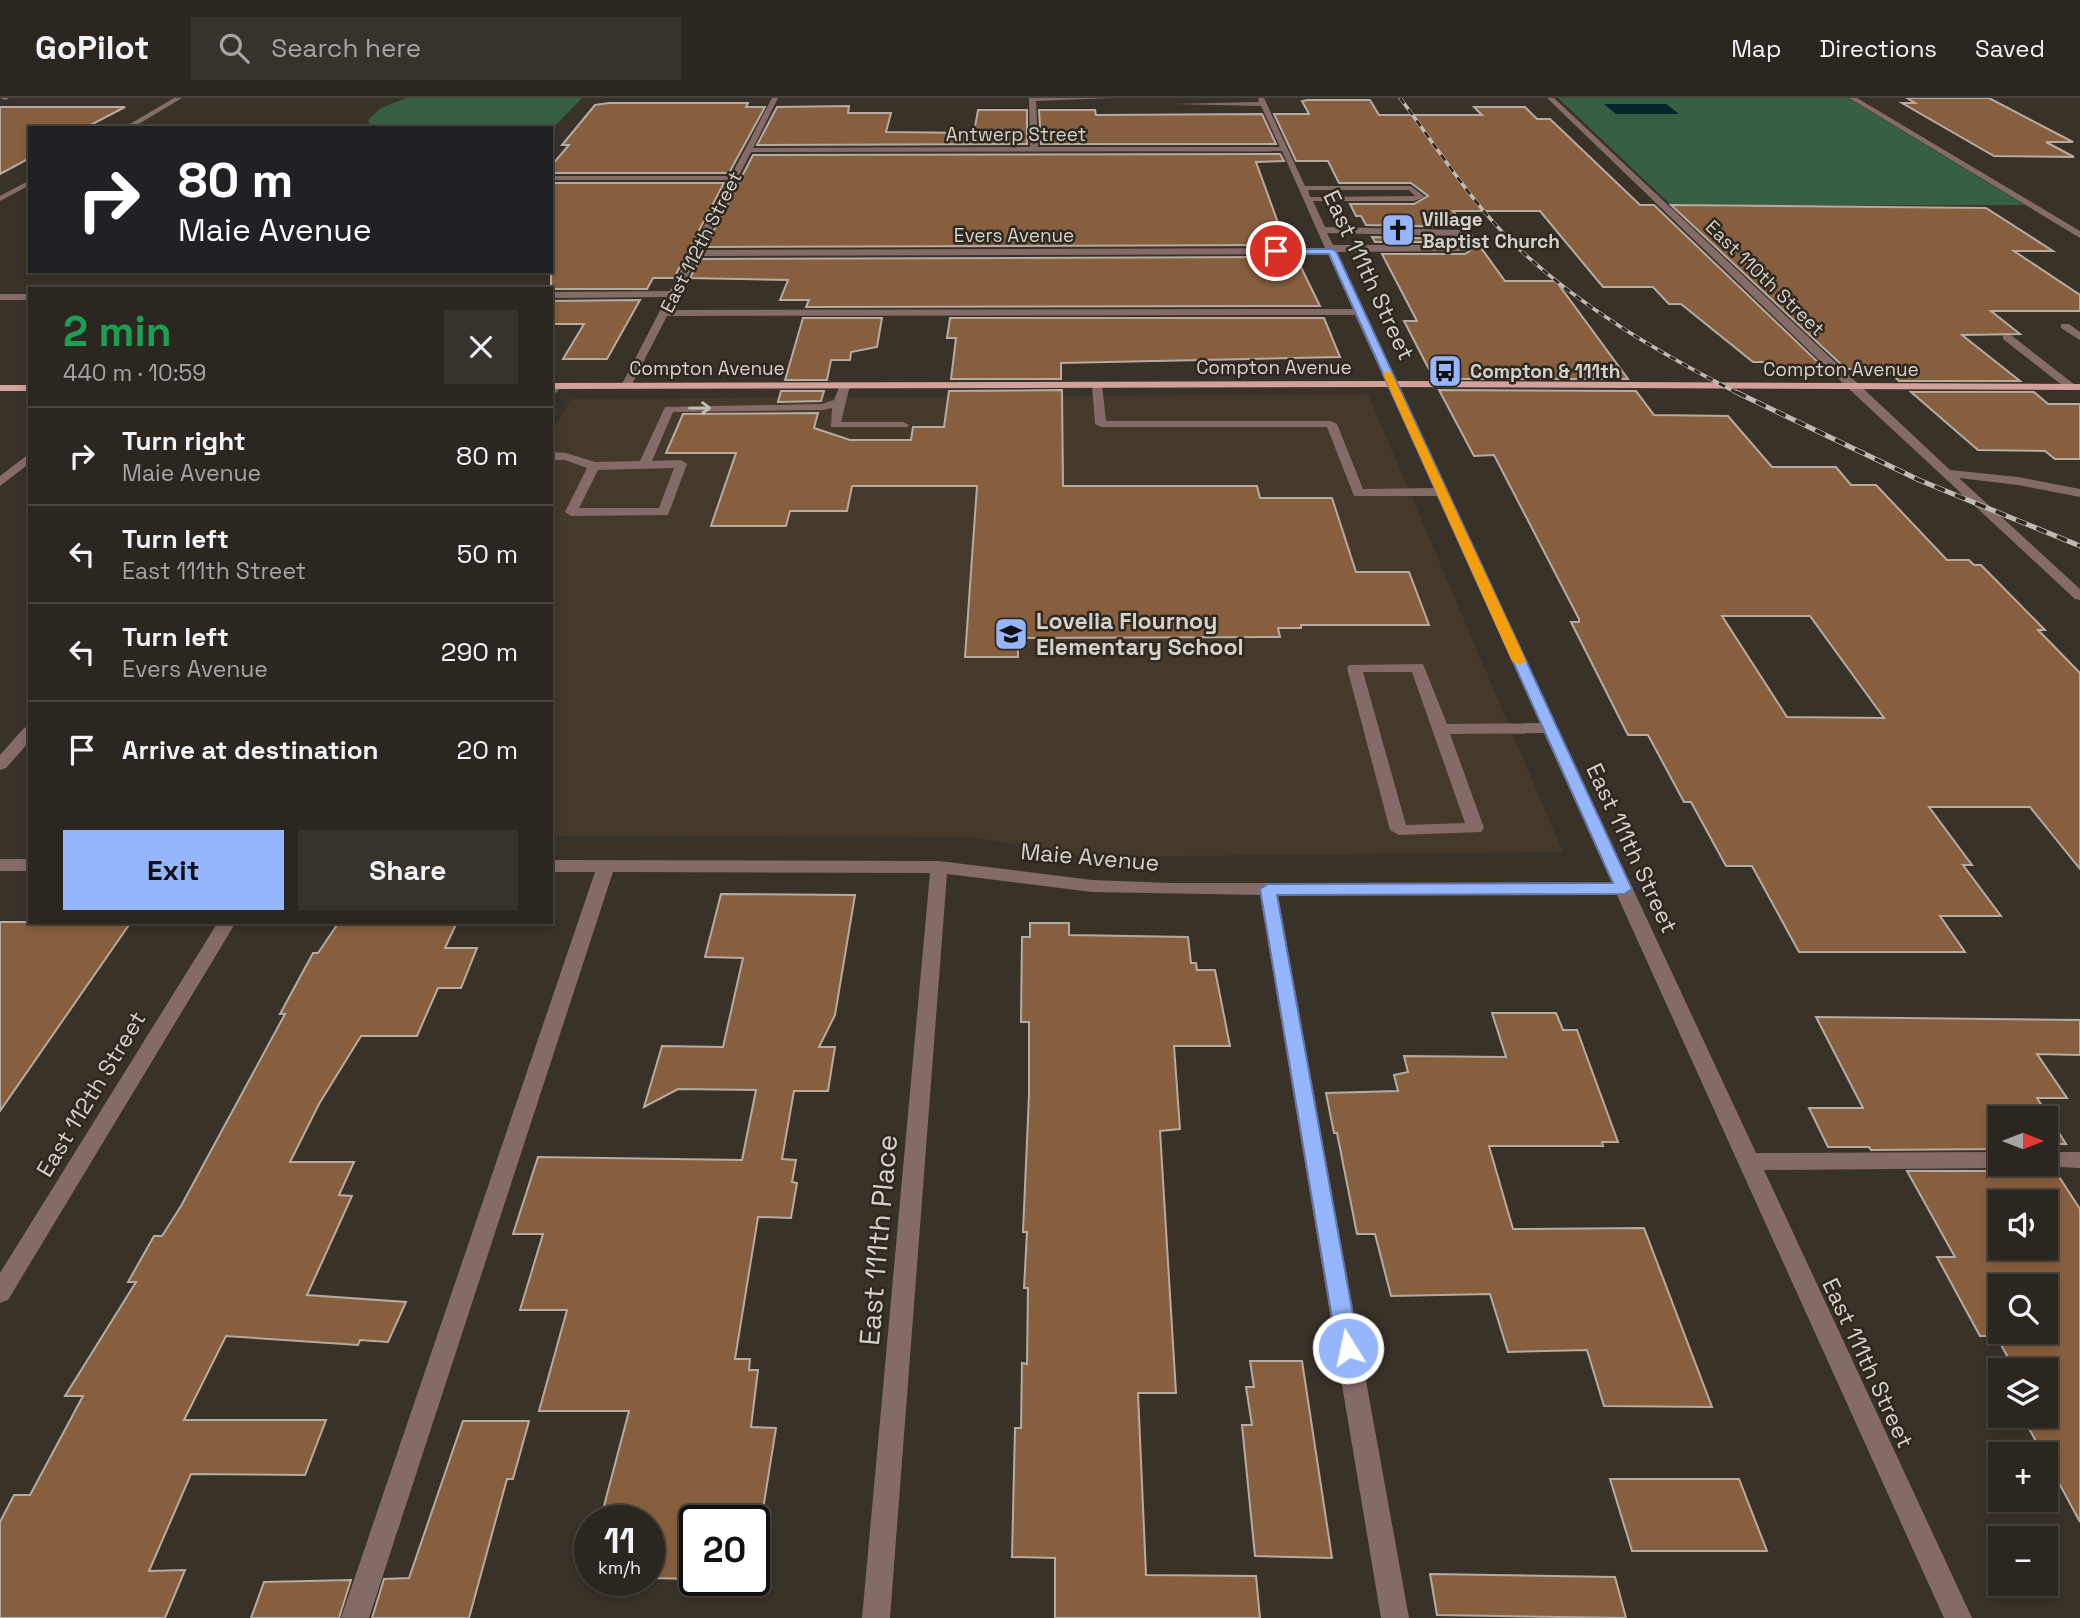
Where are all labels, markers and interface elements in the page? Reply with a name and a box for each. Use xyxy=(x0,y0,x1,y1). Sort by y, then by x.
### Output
search box xyxy=(191,17,681,80)
text: GoPilot xyxy=(35,27,149,69)
icon: search xyxy=(215,29,253,67)
text: Search here xyxy=(271,31,421,65)
text: Map xyxy=(1731,33,1781,64)
text: Directions xyxy=(1819,33,1937,64)
text: Saved xyxy=(1975,33,2045,64)
street label: Antwerp Street xyxy=(946,122,1086,147)
text: 80 m xyxy=(178,149,293,211)
icon: right xyxy=(63,154,154,245)
street label: East 112th Street xyxy=(655,167,747,317)
street label: East 111th Street xyxy=(1316,185,1422,365)
place label: Village Baptist Church xyxy=(1422,207,1560,254)
text: Maie Avenue xyxy=(178,210,372,250)
church icon: Village Baptist Church xyxy=(1379,211,1417,249)
street label: East 110th Street xyxy=(1700,215,1830,341)
pin xyxy=(1246,221,1306,281)
street label: Evers Avenue xyxy=(954,223,1074,248)
icon: arrive xyxy=(1257,232,1295,270)
text: 2 min xyxy=(63,305,172,358)
button: close xyxy=(444,310,518,384)
bus stop icon: Compton & 111th xyxy=(1426,352,1464,390)
street label: Compton Avenue xyxy=(1196,355,1352,380)
street label: Compton Avenue xyxy=(629,356,785,381)
street label: Compton Avenue xyxy=(1763,357,1919,382)
text: 440 m · 10:59 xyxy=(63,358,206,388)
place label: Compton & 111th xyxy=(1470,359,1621,384)
one-way arrow xyxy=(689,401,712,415)
text: Turn right xyxy=(122,424,246,458)
icon: right xyxy=(63,437,101,475)
text: 80 m xyxy=(456,439,518,473)
text: Maie Avenue xyxy=(122,458,261,488)
text: Turn left xyxy=(122,522,229,556)
icon: left xyxy=(63,535,101,573)
text: 50 m xyxy=(457,537,518,571)
text: East 111th Street xyxy=(122,556,306,586)
place label: Lovelia Flournoy Elementary School xyxy=(1036,606,1244,662)
school or university icon: Lovelia Flournoy Elementary School xyxy=(992,615,1030,653)
text: Turn left xyxy=(122,620,229,654)
icon: left xyxy=(63,633,101,671)
text: 290 m xyxy=(441,635,518,669)
text: Evers Avenue xyxy=(122,654,268,684)
icon: arrive xyxy=(63,731,101,769)
text: Arrive at destination xyxy=(122,733,379,767)
text: 20 m xyxy=(457,733,518,767)
street label: East 111th Street xyxy=(1579,758,1685,938)
button: Exit xyxy=(63,830,284,910)
button: Share xyxy=(298,830,518,910)
street label: Maie Avenue xyxy=(1019,836,1161,878)
street label: East 112th Street xyxy=(30,1006,152,1182)
north arrow xyxy=(1988,1106,2058,1176)
map controls xyxy=(1988,1106,2058,1596)
street label: East 111th Place xyxy=(851,1133,905,1347)
button: sound xyxy=(1988,1190,2058,1260)
street label: East 111th Street xyxy=(1815,1273,1921,1453)
button: search xyxy=(1988,1274,2058,1344)
position arrow xyxy=(1311,1311,1385,1385)
button: layers xyxy=(1988,1358,2058,1428)
button: + xyxy=(1988,1442,2058,1512)
speed limit sign: 20 xyxy=(679,1505,770,1596)
text: 11 xyxy=(604,1519,635,1563)
button: − xyxy=(1988,1526,2058,1596)
text: km/h xyxy=(598,1556,641,1579)

